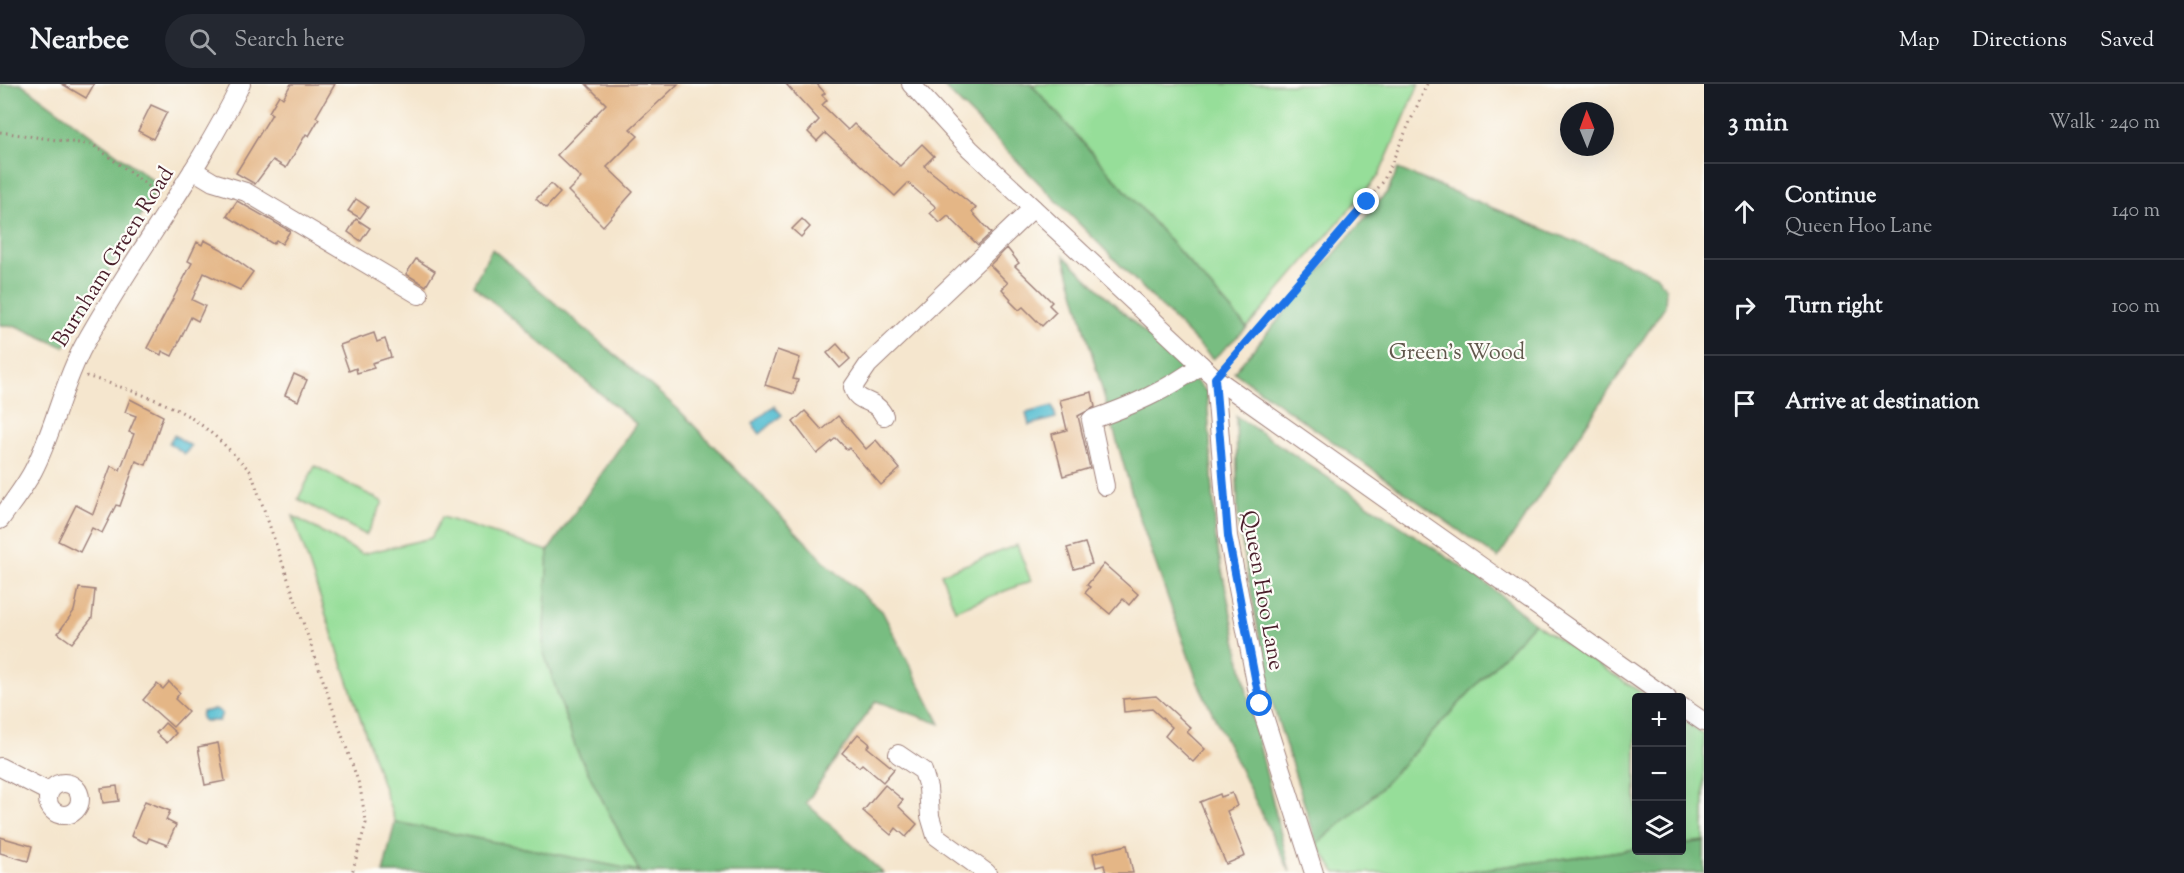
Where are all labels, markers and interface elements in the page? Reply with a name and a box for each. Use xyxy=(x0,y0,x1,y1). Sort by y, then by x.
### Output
search box xyxy=(165,14,585,68)
text: Nearbee xyxy=(30,21,129,61)
icon: search xyxy=(186,25,219,58)
text: Search here xyxy=(234,25,345,57)
text: Map xyxy=(1899,26,1939,56)
text: Directions xyxy=(1972,26,2067,56)
text: Saved xyxy=(2100,26,2154,56)
north arrow xyxy=(1560,102,1614,156)
text: 3 min xyxy=(1728,105,1788,142)
text: Walk · 240 m xyxy=(2049,109,2160,138)
street label: Burnham Green Road xyxy=(46,161,183,354)
text: Continue xyxy=(1785,181,1876,213)
route end xyxy=(1353,188,1379,214)
icon: ahead xyxy=(1728,195,1761,228)
text: 140 m xyxy=(2112,197,2160,226)
text: Queen Hoo Lane xyxy=(1785,213,1932,242)
icon: right xyxy=(1728,291,1761,324)
text: Turn right xyxy=(1785,291,1882,323)
text: 100 m xyxy=(2111,293,2160,322)
park label: Green's Wood xyxy=(1389,338,1525,370)
icon: arrive xyxy=(1728,387,1761,420)
text: Arrive at destination xyxy=(1785,387,1980,419)
street label: Queen Hoo Lane xyxy=(1231,508,1291,673)
route start xyxy=(1246,690,1272,716)
map controls xyxy=(1632,693,1686,855)
button: + xyxy=(1632,693,1686,747)
button: − xyxy=(1632,747,1686,801)
button: layers xyxy=(1632,801,1686,855)

